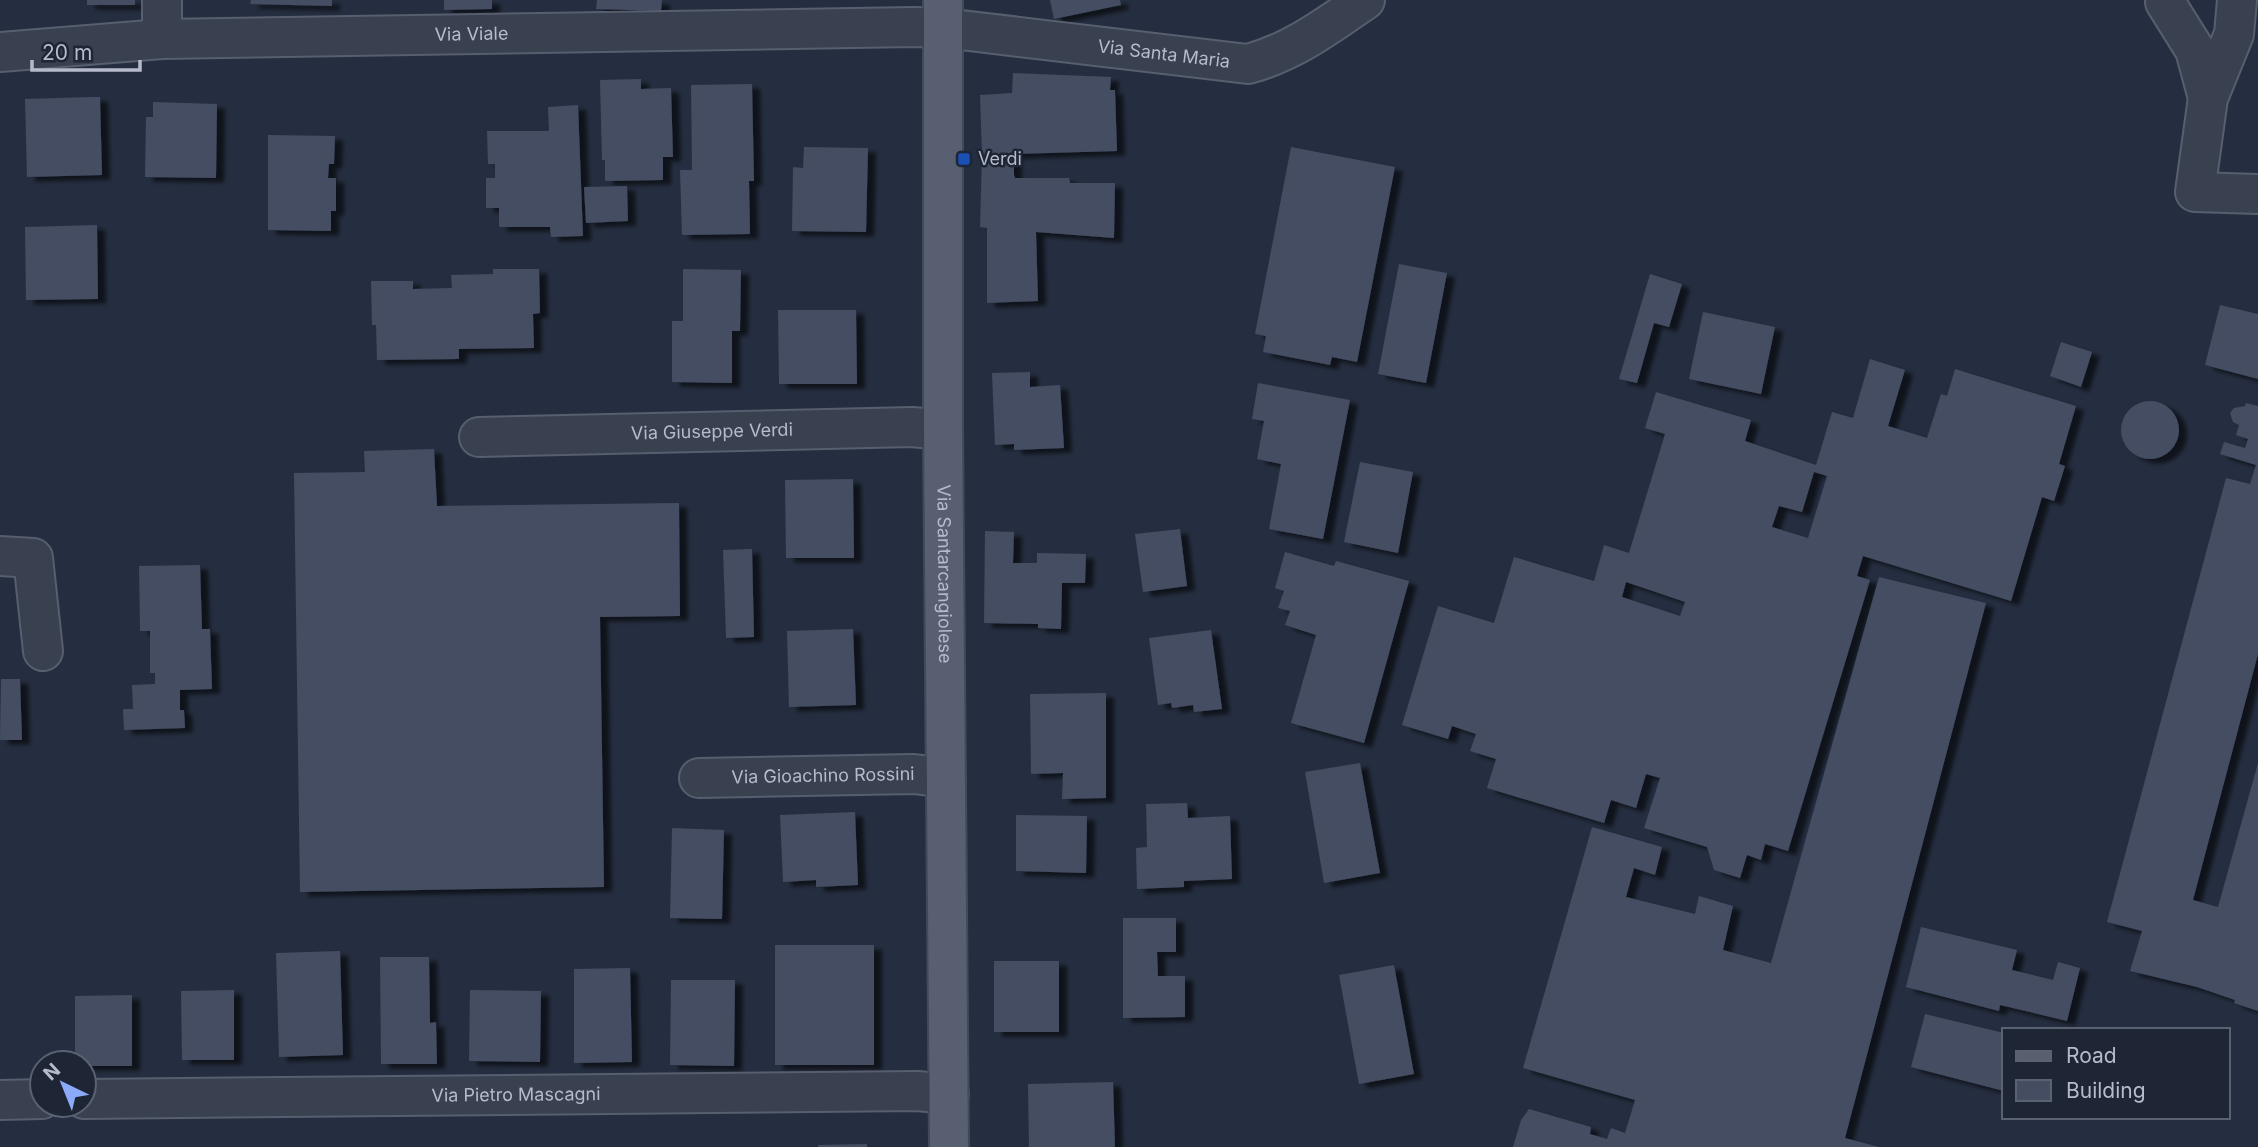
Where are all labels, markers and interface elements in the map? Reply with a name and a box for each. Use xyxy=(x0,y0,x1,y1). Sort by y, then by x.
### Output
street label: Via Viale xyxy=(434,22,508,45)
scale bar xyxy=(32,28,140,72)
street label: Via Santa Maria xyxy=(1096,35,1231,72)
text: 20 m xyxy=(42,40,92,65)
place label: Verdi xyxy=(978,148,1022,169)
marker: Verdi xyxy=(956,151,972,167)
street label: Via Giuseppe Verdi xyxy=(631,419,793,443)
street label: Via Santarcangiolese xyxy=(933,484,956,664)
street label: Via Gioachino Rossini xyxy=(731,763,915,787)
legend xyxy=(2002,1028,2230,1119)
text: Road xyxy=(2066,1043,2117,1068)
north arrow xyxy=(28,1049,98,1119)
text: N xyxy=(39,1059,65,1085)
text: Building xyxy=(2066,1078,2146,1103)
street label: Via Pietro Mascagni xyxy=(431,1083,601,1106)

